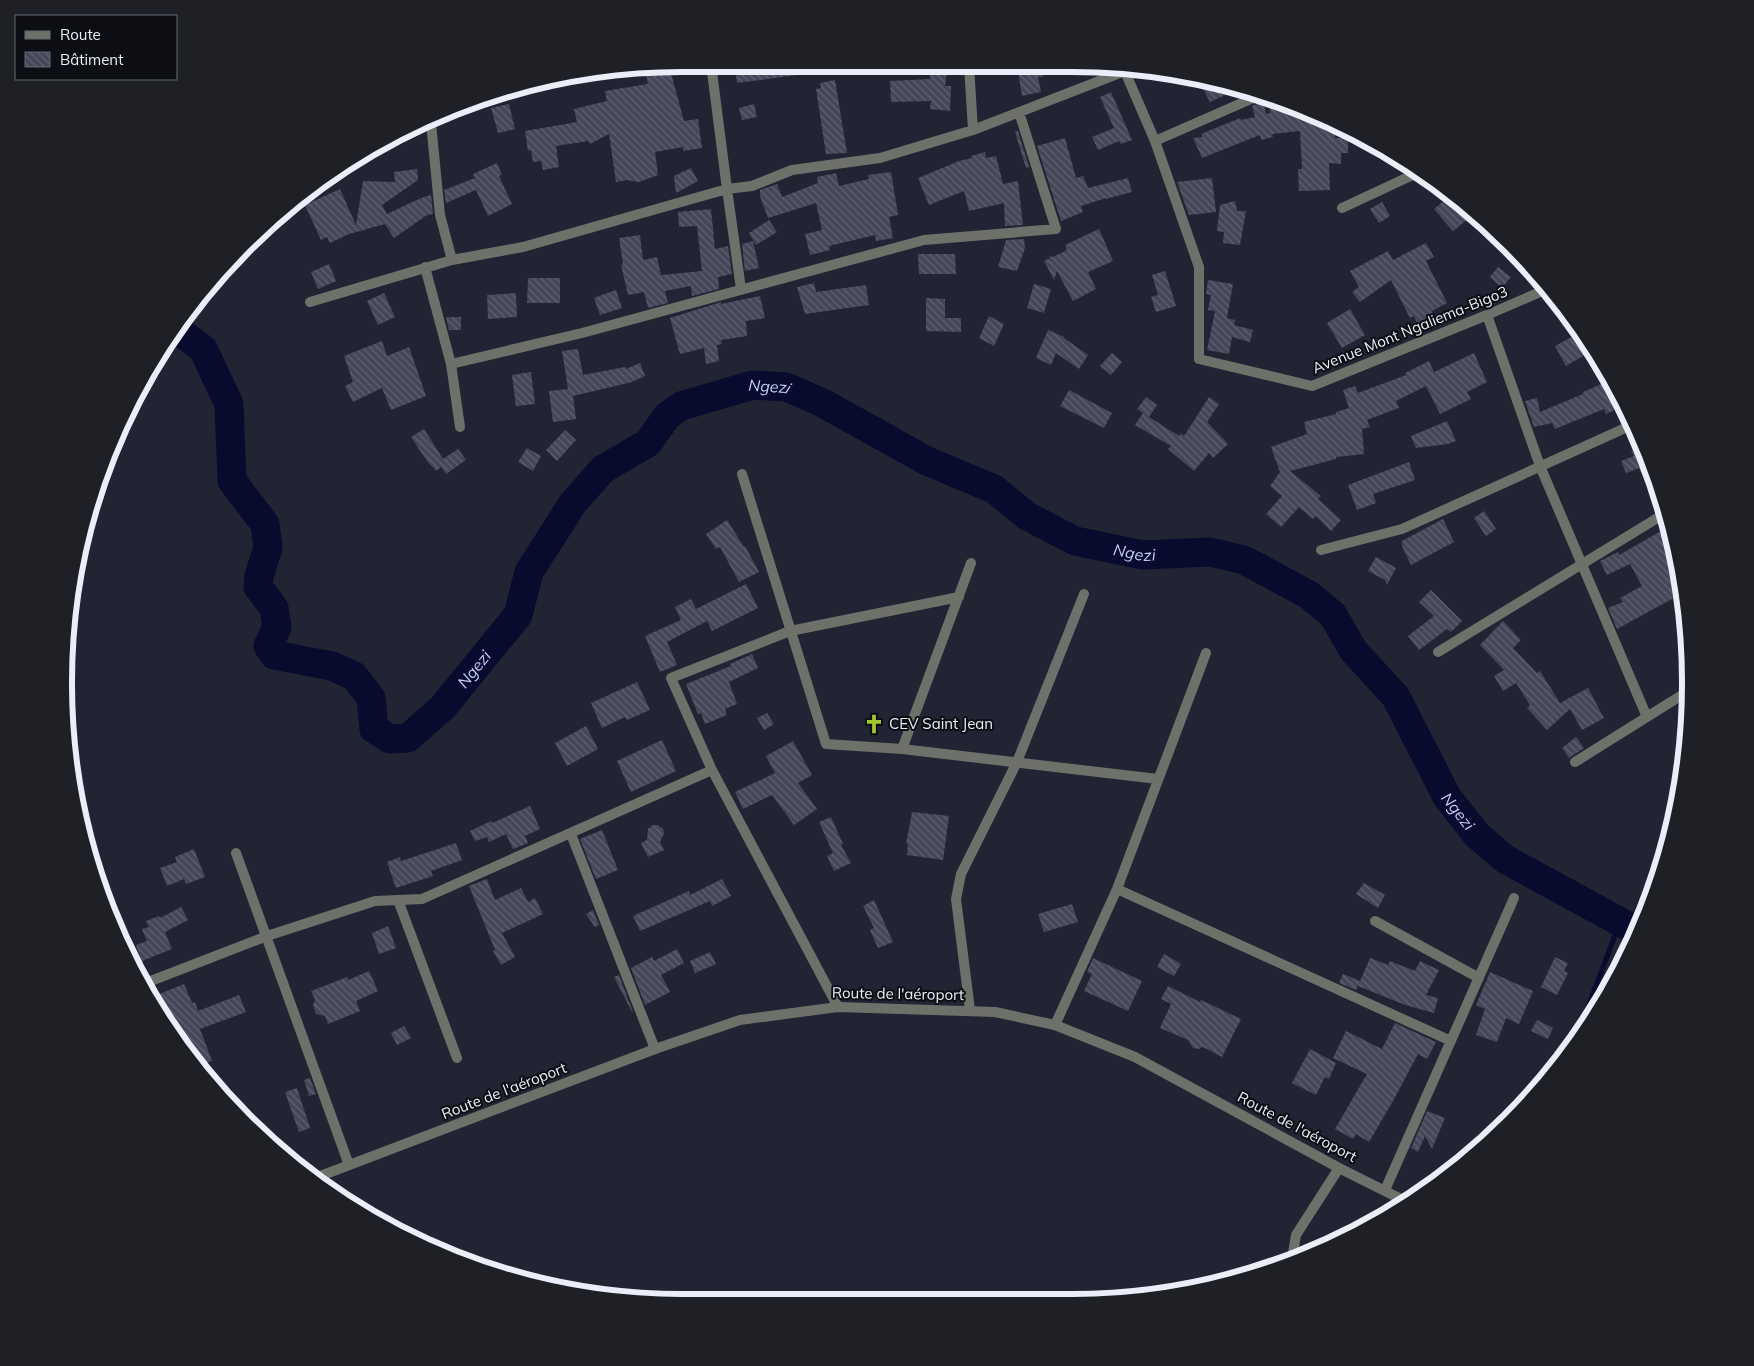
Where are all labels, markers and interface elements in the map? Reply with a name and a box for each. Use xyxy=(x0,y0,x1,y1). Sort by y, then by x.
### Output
legend xyxy=(15,15,178,80)
text: Route xyxy=(60,25,101,44)
text: Bâtiment xyxy=(60,50,123,69)
street label: Avenue Mont Ngaliema-Bigo3 xyxy=(1309,282,1510,378)
water label: Ngezi xyxy=(748,375,794,398)
water label: Ngezi xyxy=(1112,539,1156,565)
water label: Ngezi xyxy=(453,646,495,692)
church icon: CEV Saint Jean xyxy=(863,713,885,735)
place label: CEV Saint Jean xyxy=(889,714,993,733)
water label: Ngezi xyxy=(1437,788,1479,834)
street label: Route de l'aéroport xyxy=(832,983,964,1004)
street label: Route de l'aéroport xyxy=(439,1058,569,1123)
street label: Route de l'aéroport xyxy=(1234,1087,1360,1166)

